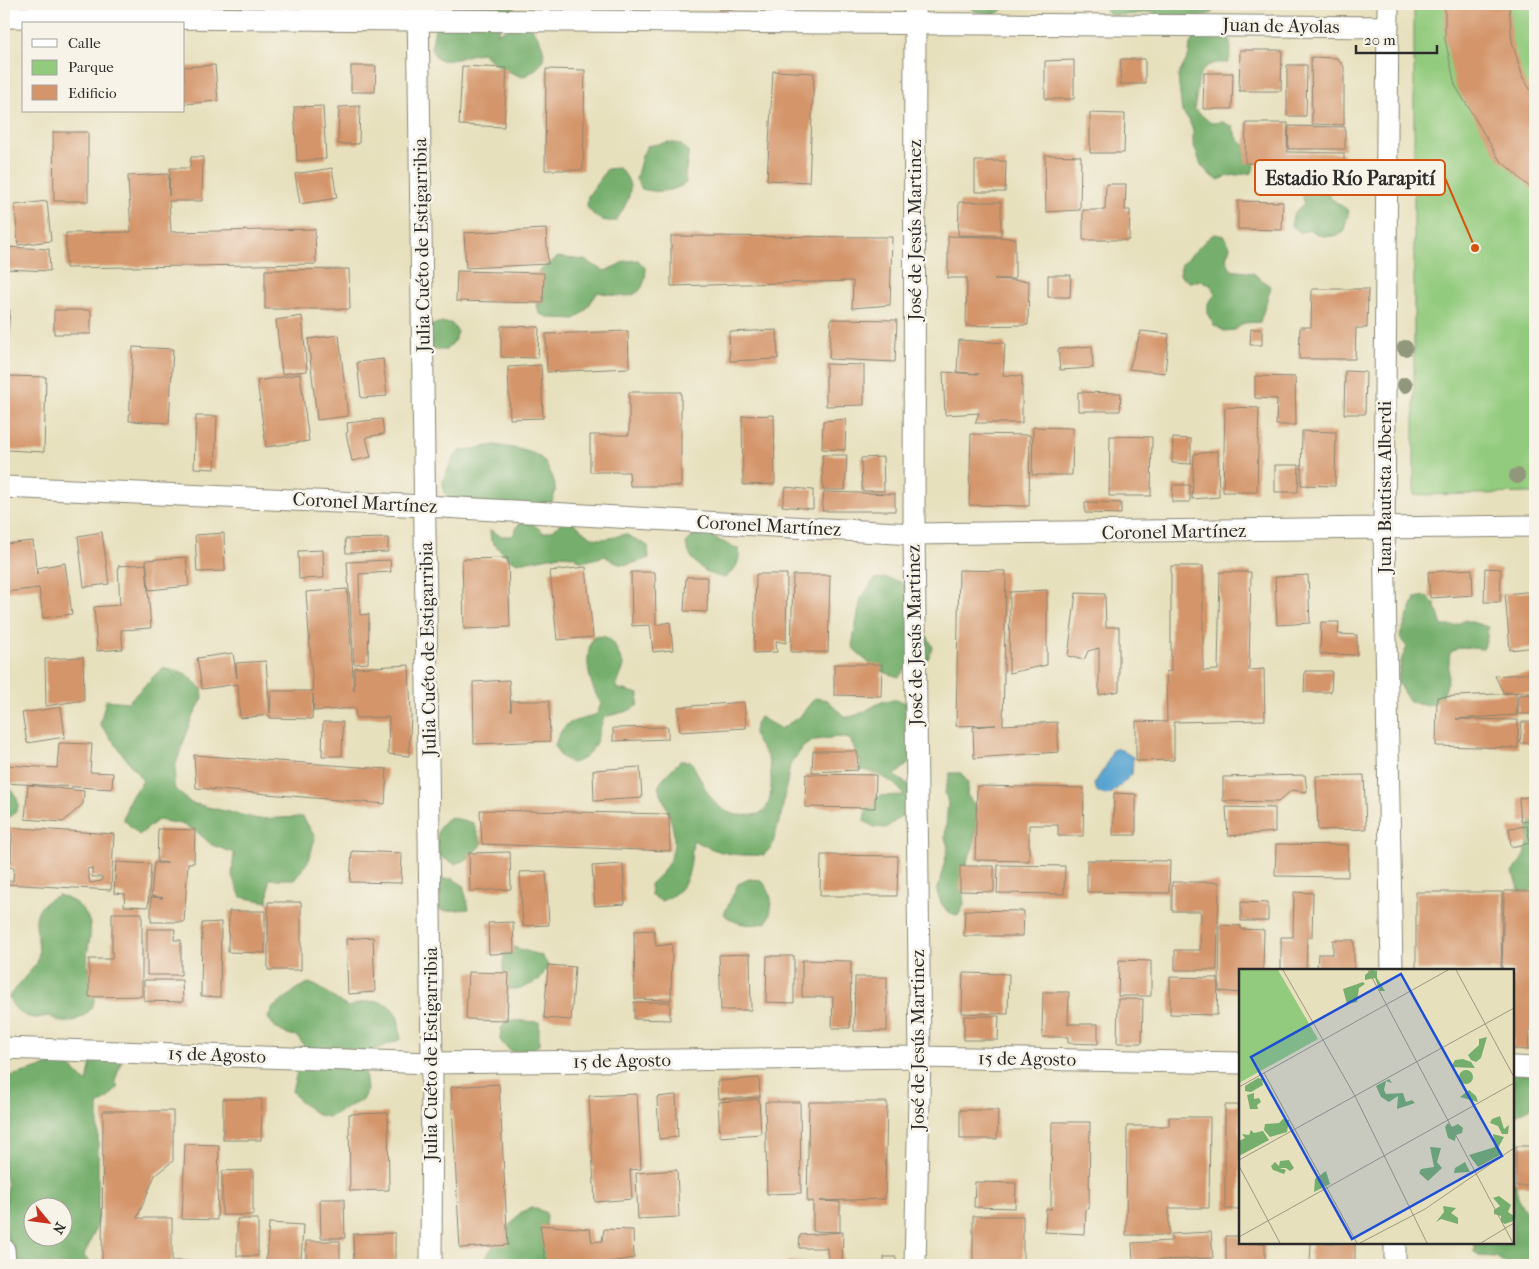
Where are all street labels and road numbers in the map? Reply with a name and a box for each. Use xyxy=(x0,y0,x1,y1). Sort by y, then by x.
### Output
street label: Juan de Ayolas xyxy=(1220,14,1340,38)
street label: Julia Cuéto de Estigarribia xyxy=(409,138,435,354)
street label: José de Jesús Martinez xyxy=(904,139,926,323)
street label: Juan Bautista Alberdi xyxy=(1374,400,1396,575)
street label: Coronel Martínez xyxy=(292,488,438,518)
street label: Coronel Martínez xyxy=(696,511,842,541)
street label: Coronel Martínez xyxy=(1101,520,1247,544)
street label: Julia Cuéto de Estigarribia xyxy=(415,542,441,758)
street label: José de Jesús Martinez xyxy=(902,544,928,728)
street label: Julia Cuéto de Estigarribia xyxy=(420,947,442,1163)
street label: José de Jesús Martinez xyxy=(907,949,929,1133)
street label: 15 de Agosto xyxy=(167,1042,267,1068)
street label: 15 de Agosto xyxy=(978,1047,1077,1071)
street label: 15 de Agosto xyxy=(573,1049,672,1073)

